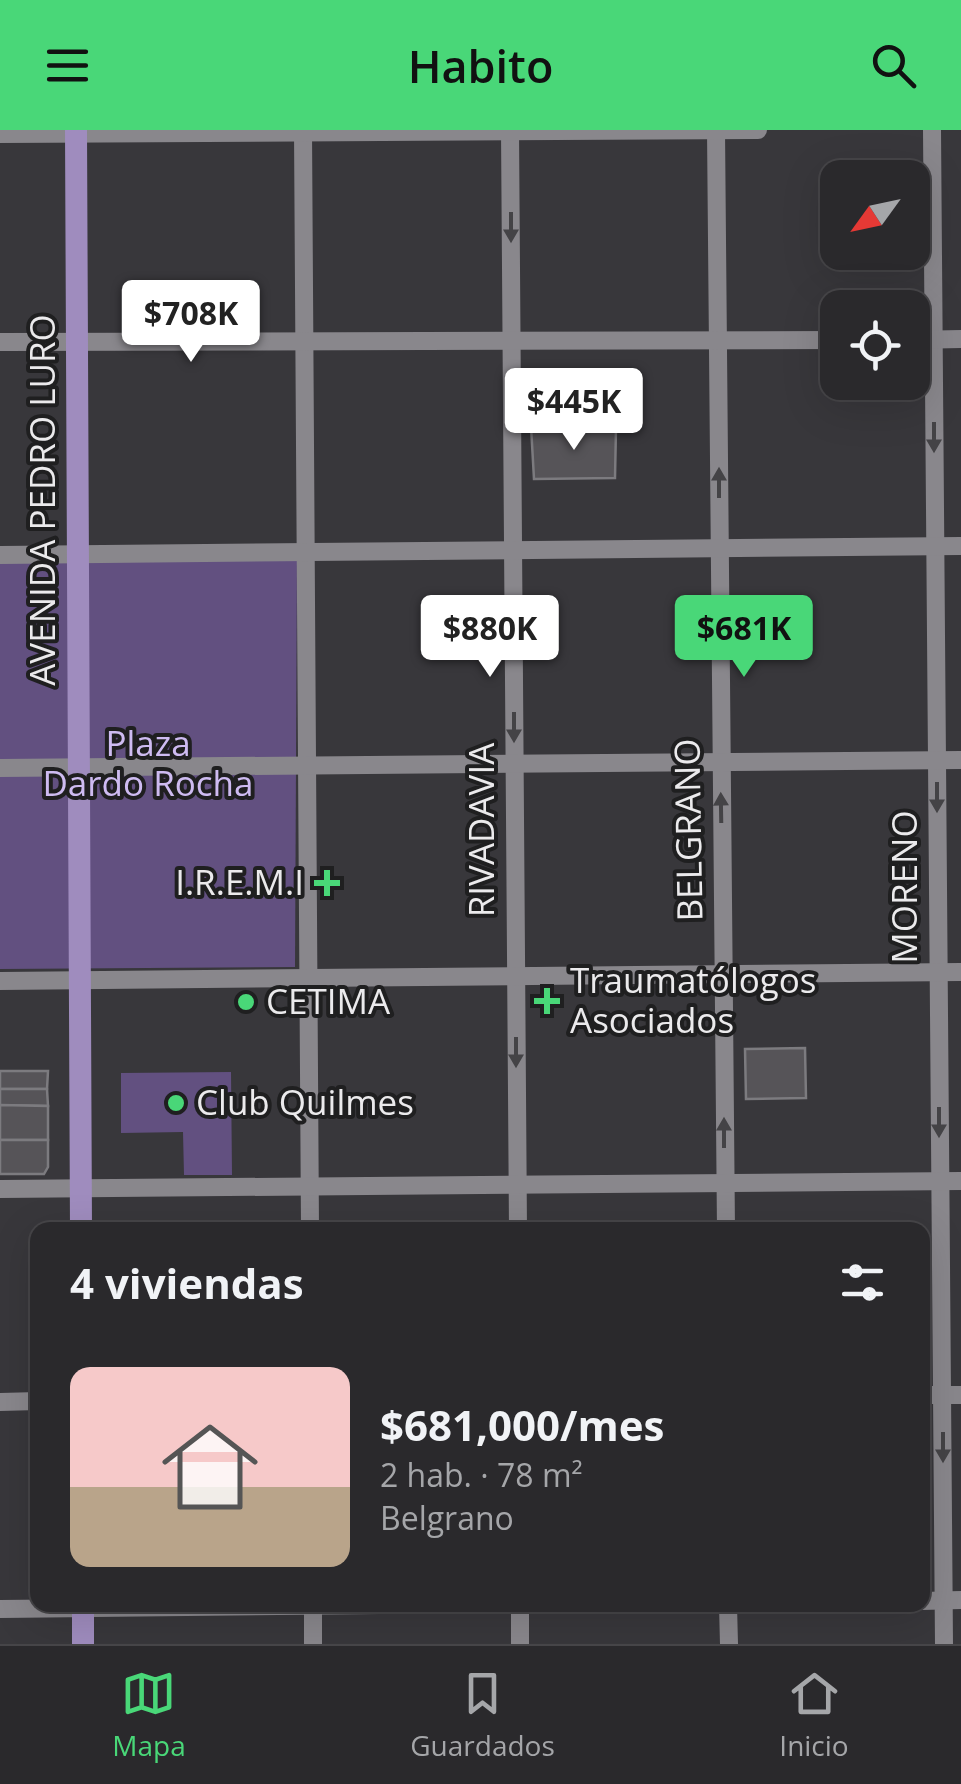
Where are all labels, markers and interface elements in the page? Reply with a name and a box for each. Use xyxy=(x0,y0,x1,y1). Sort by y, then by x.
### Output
text: Habito xyxy=(408,35,553,96)
icon: menu xyxy=(40,38,95,93)
icon: search xyxy=(866,38,921,93)
north arrow xyxy=(820,160,930,270)
map controls xyxy=(820,160,930,400)
one-way arrow xyxy=(503,212,519,244)
pin: $708K xyxy=(121,280,261,365)
button: locate xyxy=(820,290,930,400)
text: $708K xyxy=(144,291,238,334)
street label: AVENIDA PEDRO LURO xyxy=(18,314,65,686)
pin: $445K xyxy=(504,368,644,453)
text: $445K xyxy=(527,379,621,422)
one-way arrow xyxy=(926,422,942,454)
one-way arrow xyxy=(711,466,727,498)
pin: $880K xyxy=(420,595,560,680)
pin: $681K xyxy=(674,595,814,680)
text: $880K xyxy=(443,606,537,649)
text: $681K xyxy=(697,606,791,649)
one-way arrow xyxy=(506,712,522,744)
park label: Plaza Dardo Rocha xyxy=(42,719,254,806)
street label: BELGRANO xyxy=(662,738,713,922)
street label: RIVADAVIA xyxy=(457,742,504,917)
one-way arrow xyxy=(929,782,945,814)
one-way arrow xyxy=(713,791,729,823)
street label: MORENO xyxy=(880,810,927,964)
place label: I.R.E.M.I xyxy=(175,858,304,905)
marker: I.R.E.M.I xyxy=(314,870,340,896)
place label: Traumatólogos Asociados xyxy=(570,956,817,1043)
place label: CETIMA xyxy=(266,977,391,1024)
marker: Traumatólogos Asociados xyxy=(534,988,560,1014)
marker: CETIMA xyxy=(235,991,257,1013)
one-way arrow xyxy=(508,1037,524,1069)
place label: Club Quilmes xyxy=(196,1078,414,1125)
marker: Club Quilmes xyxy=(165,1092,187,1114)
one-way arrow xyxy=(931,1107,947,1139)
one-way arrow xyxy=(716,1116,732,1148)
text: 4 viviendas xyxy=(70,1254,304,1311)
icon: filters xyxy=(835,1255,890,1310)
text: $681,000/mes xyxy=(380,1396,664,1453)
icon: home xyxy=(150,1407,270,1527)
one-way arrow xyxy=(935,1432,951,1464)
text: 2 hab. · 78 m² xyxy=(380,1453,583,1496)
text: Belgrano xyxy=(380,1496,514,1539)
tab: Mapa xyxy=(112,1666,186,1764)
tab: Guardados xyxy=(410,1666,555,1764)
tab: Inicio xyxy=(779,1666,849,1764)

